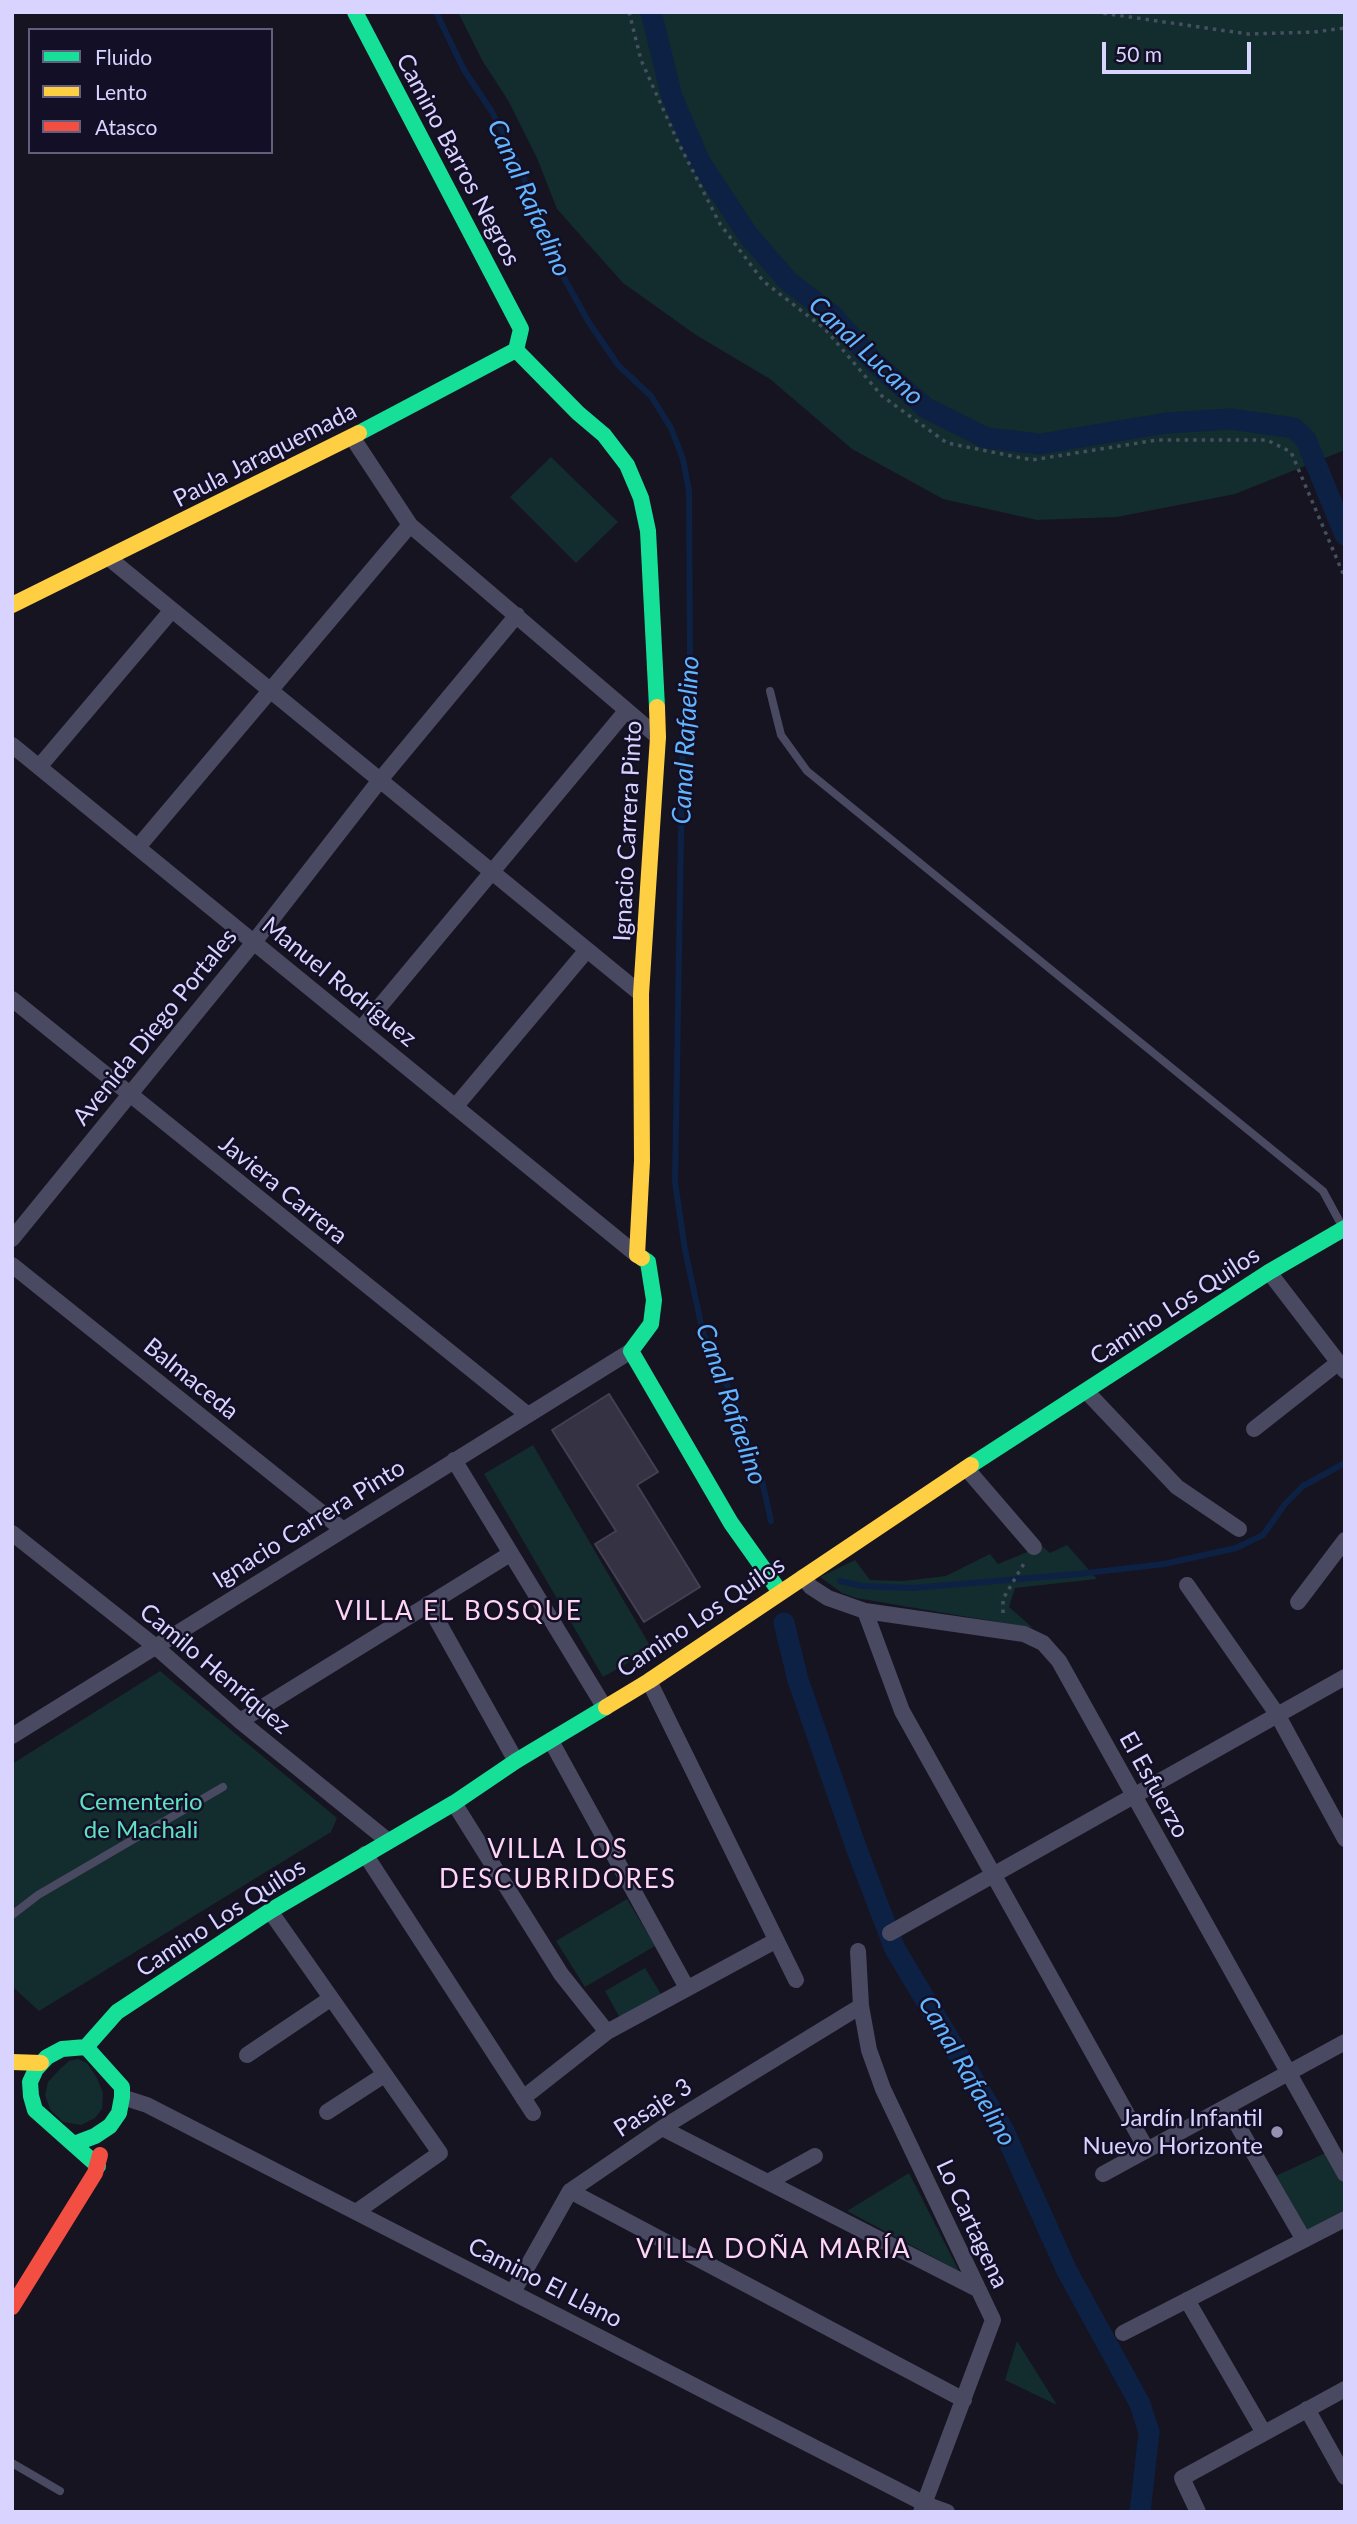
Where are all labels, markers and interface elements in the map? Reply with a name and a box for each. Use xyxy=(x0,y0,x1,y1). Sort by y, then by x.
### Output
legend xyxy=(28,28,273,154)
scale bar xyxy=(1105,28,1254,72)
text: 50 m xyxy=(1115,41,1162,66)
text: Fluido xyxy=(95,44,152,69)
street label: Camino Barros Negros xyxy=(390,49,526,271)
text: Lento xyxy=(95,79,147,104)
text: Atasco xyxy=(95,114,157,139)
water label: Canal Rafaelino xyxy=(480,115,578,281)
water label: Canal Lucano xyxy=(802,290,930,412)
street label: Paula Jaraquemada xyxy=(169,396,361,514)
water label: Canal Rafaelino xyxy=(666,655,706,825)
street label: Ignacio Carrera Pinto xyxy=(608,720,648,942)
street label: Manuel Rodríguez xyxy=(256,911,422,1053)
street label: Avenida Diego Portales xyxy=(67,923,243,1131)
street label: Javiera Carrera xyxy=(213,1129,353,1251)
street label: Camino Los Quilos xyxy=(1085,1241,1265,1371)
water label: Canal Rafaelino xyxy=(689,1319,773,1489)
street label: Balmaceda xyxy=(138,1332,244,1426)
street label: Ignacio Carrera Pinto xyxy=(208,1453,410,1595)
street label: Camino Los Quilos xyxy=(612,1550,790,1684)
district label: VILLA EL BOSQUE xyxy=(337,1596,581,1628)
street label: Camilo Henríquez xyxy=(134,1598,296,1740)
street label: El Esfuerzo xyxy=(1113,1727,1195,1843)
park label: Cementerio de Machali xyxy=(79,1788,203,1844)
district label: VILLA LOS DESCUBRIDORES xyxy=(441,1834,675,1896)
street label: Camino Los Quilos xyxy=(131,1853,311,1983)
water label: Canal Rafaelino xyxy=(911,1990,1023,2152)
street label: Pasaje 3 xyxy=(609,2072,697,2144)
place label: Jardín Infantil Nuevo Horizonte xyxy=(1083,2104,1263,2160)
marker: Jardín Infantil Nuevo Horizonte xyxy=(1269,2124,1285,2140)
street label: Lo Cartagena xyxy=(930,2155,1014,2293)
street label: Camino El Llano xyxy=(463,2232,627,2334)
district label: VILLA DOÑA MARÍA xyxy=(638,2234,910,2266)

